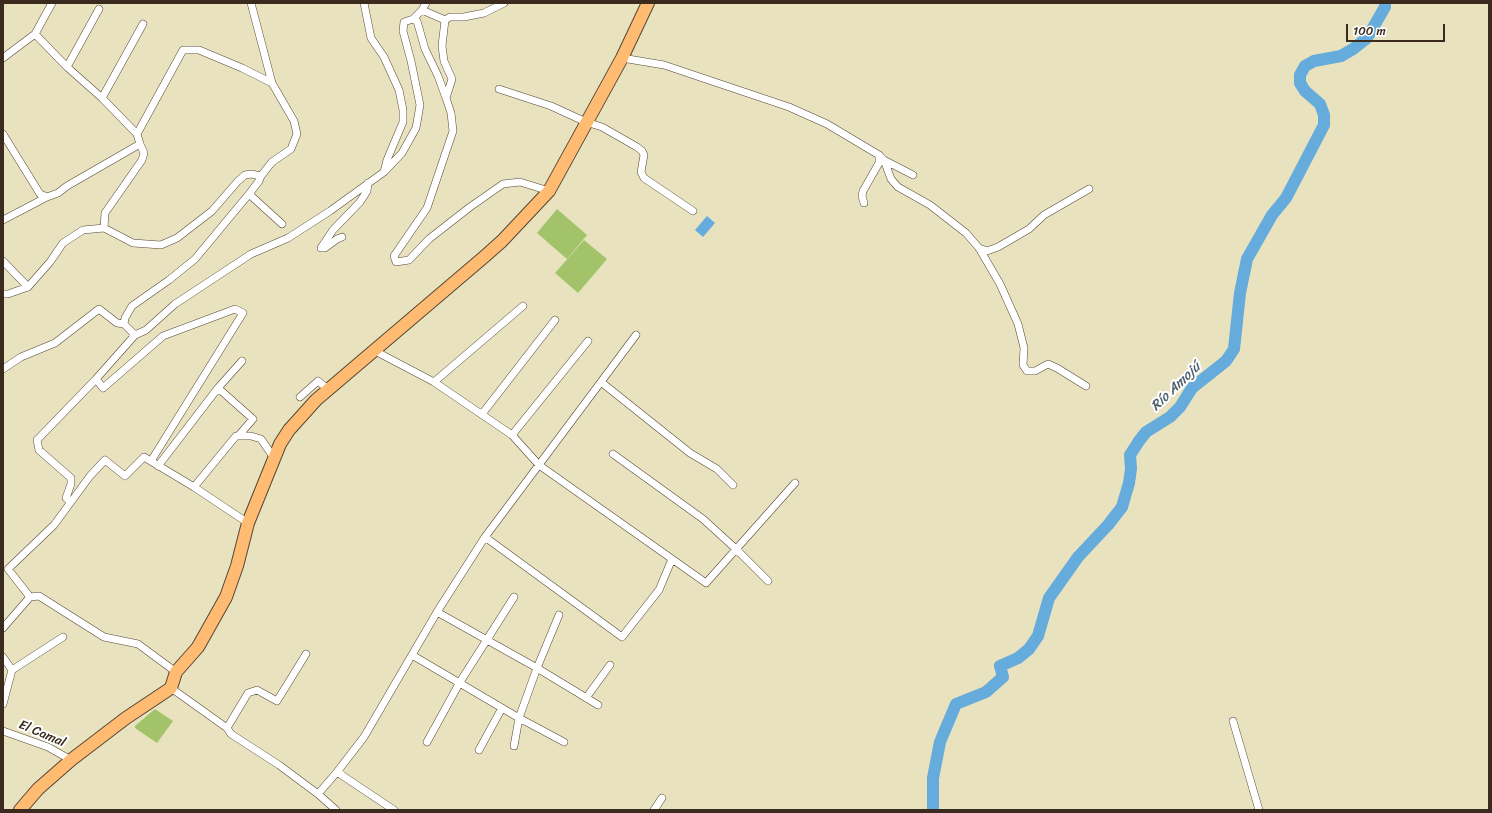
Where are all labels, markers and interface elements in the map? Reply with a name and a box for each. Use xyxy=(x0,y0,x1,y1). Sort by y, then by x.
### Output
scale bar xyxy=(1348,16,1447,42)
text: 100 m xyxy=(1353,20,1386,42)
water label: Río Amojú xyxy=(1148,359,1204,415)
street label: El Camal xyxy=(16,717,68,751)

